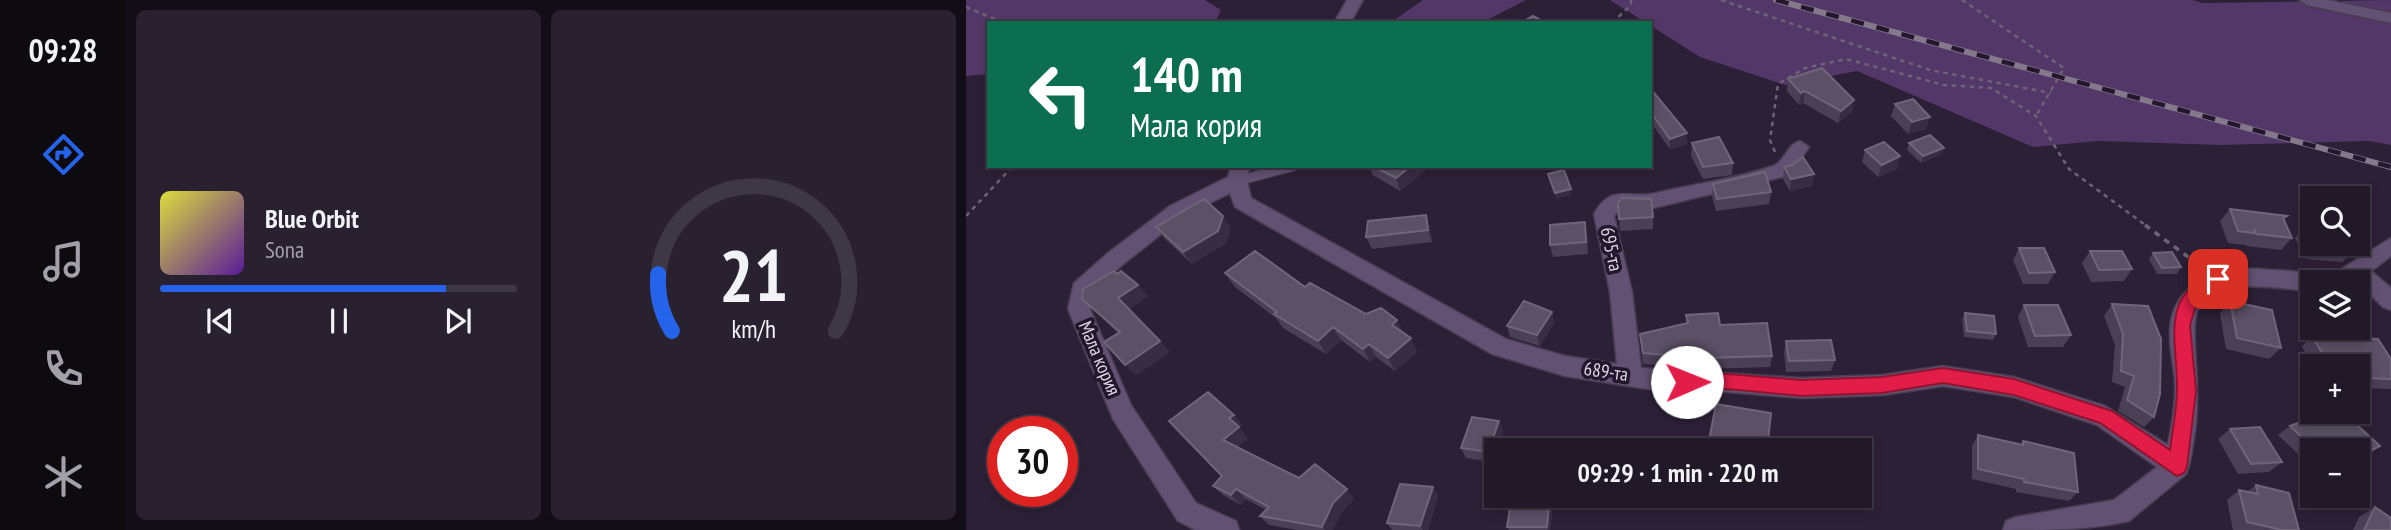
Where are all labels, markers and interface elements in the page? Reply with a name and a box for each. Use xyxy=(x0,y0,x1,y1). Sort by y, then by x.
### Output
text: 09:28 xyxy=(28,29,98,71)
text: 140 m xyxy=(1130,42,1243,106)
icon: left xyxy=(1015,49,1106,140)
text: Мала кория xyxy=(1130,104,1262,146)
icon: directions xyxy=(39,130,88,179)
map controls xyxy=(2300,186,2370,508)
button: search xyxy=(2300,186,2370,256)
text: Blue Orbit xyxy=(265,202,359,235)
street label: 695-та xyxy=(1596,225,1628,273)
text: 21 xyxy=(719,227,788,321)
text: Sona xyxy=(265,235,304,264)
icon: music xyxy=(39,237,88,286)
pin xyxy=(2188,249,2248,309)
icon: arrive xyxy=(2199,260,2237,298)
button: layers xyxy=(2300,270,2370,340)
icon: previous xyxy=(201,302,239,340)
icon: pause xyxy=(320,302,358,340)
icon: next xyxy=(439,302,477,340)
text: km/h xyxy=(731,313,776,345)
street label: Мала кория xyxy=(1074,317,1126,399)
icon: phone xyxy=(39,344,88,393)
position arrow xyxy=(1650,345,1724,419)
button: + xyxy=(2300,354,2370,424)
street label: 689-та xyxy=(1582,356,1630,386)
speed limit sign: 30 xyxy=(987,416,1078,507)
button: − xyxy=(2300,438,2370,508)
icon: climate xyxy=(39,452,88,501)
text: 09:29 · 1 min · 220 m xyxy=(1578,456,1778,489)

